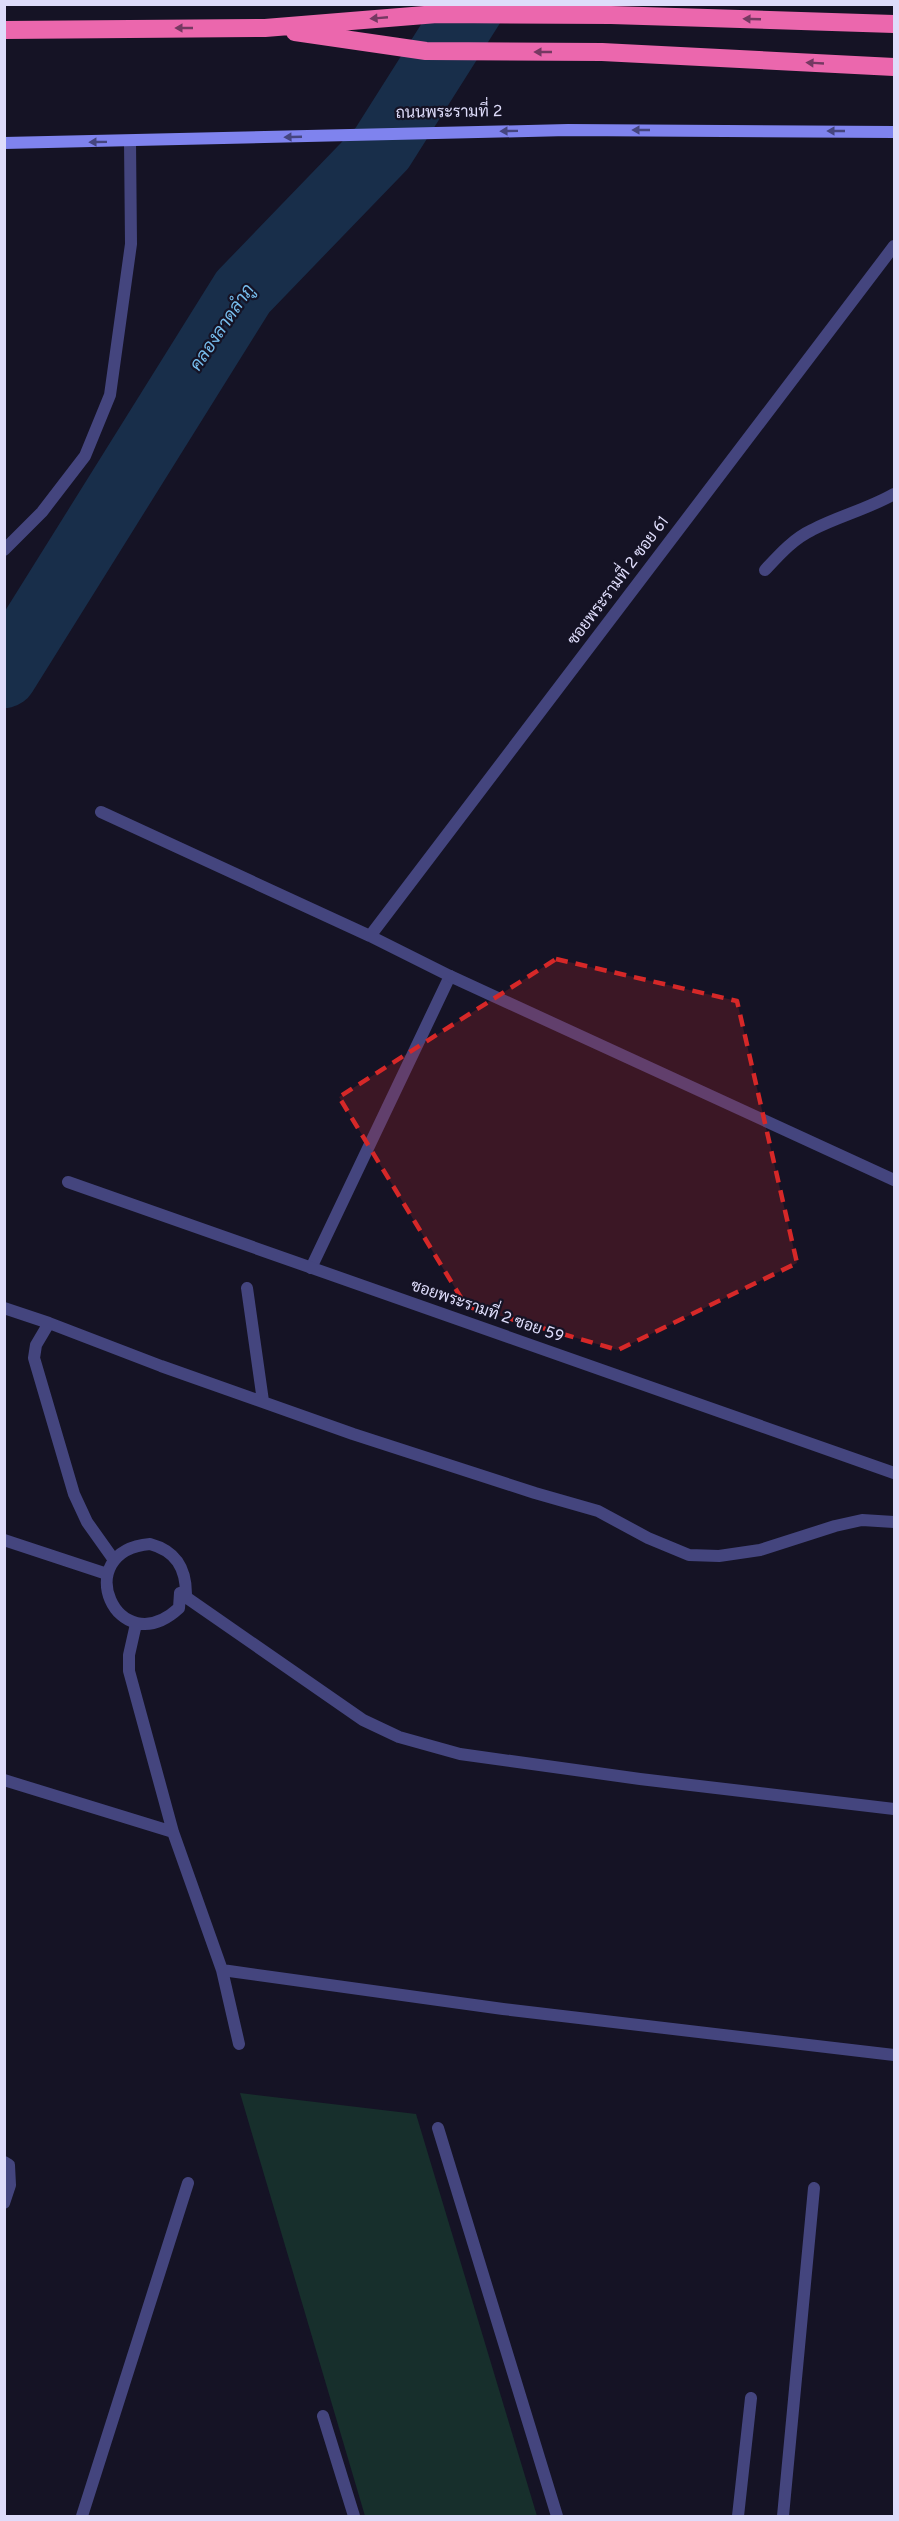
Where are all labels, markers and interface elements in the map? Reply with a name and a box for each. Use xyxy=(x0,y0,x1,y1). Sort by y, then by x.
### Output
one-way arrow xyxy=(369,13,388,23)
one-way arrow xyxy=(743,15,762,24)
one-way arrow xyxy=(175,23,194,33)
one-way arrow xyxy=(534,47,553,56)
one-way arrow xyxy=(806,58,825,67)
street label: ถนนพระรามที่ 2 xyxy=(395,96,503,124)
one-way arrow xyxy=(632,125,651,135)
one-way arrow xyxy=(827,126,846,136)
one-way arrow xyxy=(500,127,519,136)
one-way arrow xyxy=(283,132,302,142)
one-way arrow xyxy=(88,137,107,147)
water label: คลองลาดลำภู xyxy=(185,280,261,376)
street label: ซอยพระรามที่ 2 ซอย 61 xyxy=(559,509,674,650)
street label: ซอยพระรามที่ 2 ซอย 59 xyxy=(408,1271,568,1348)

